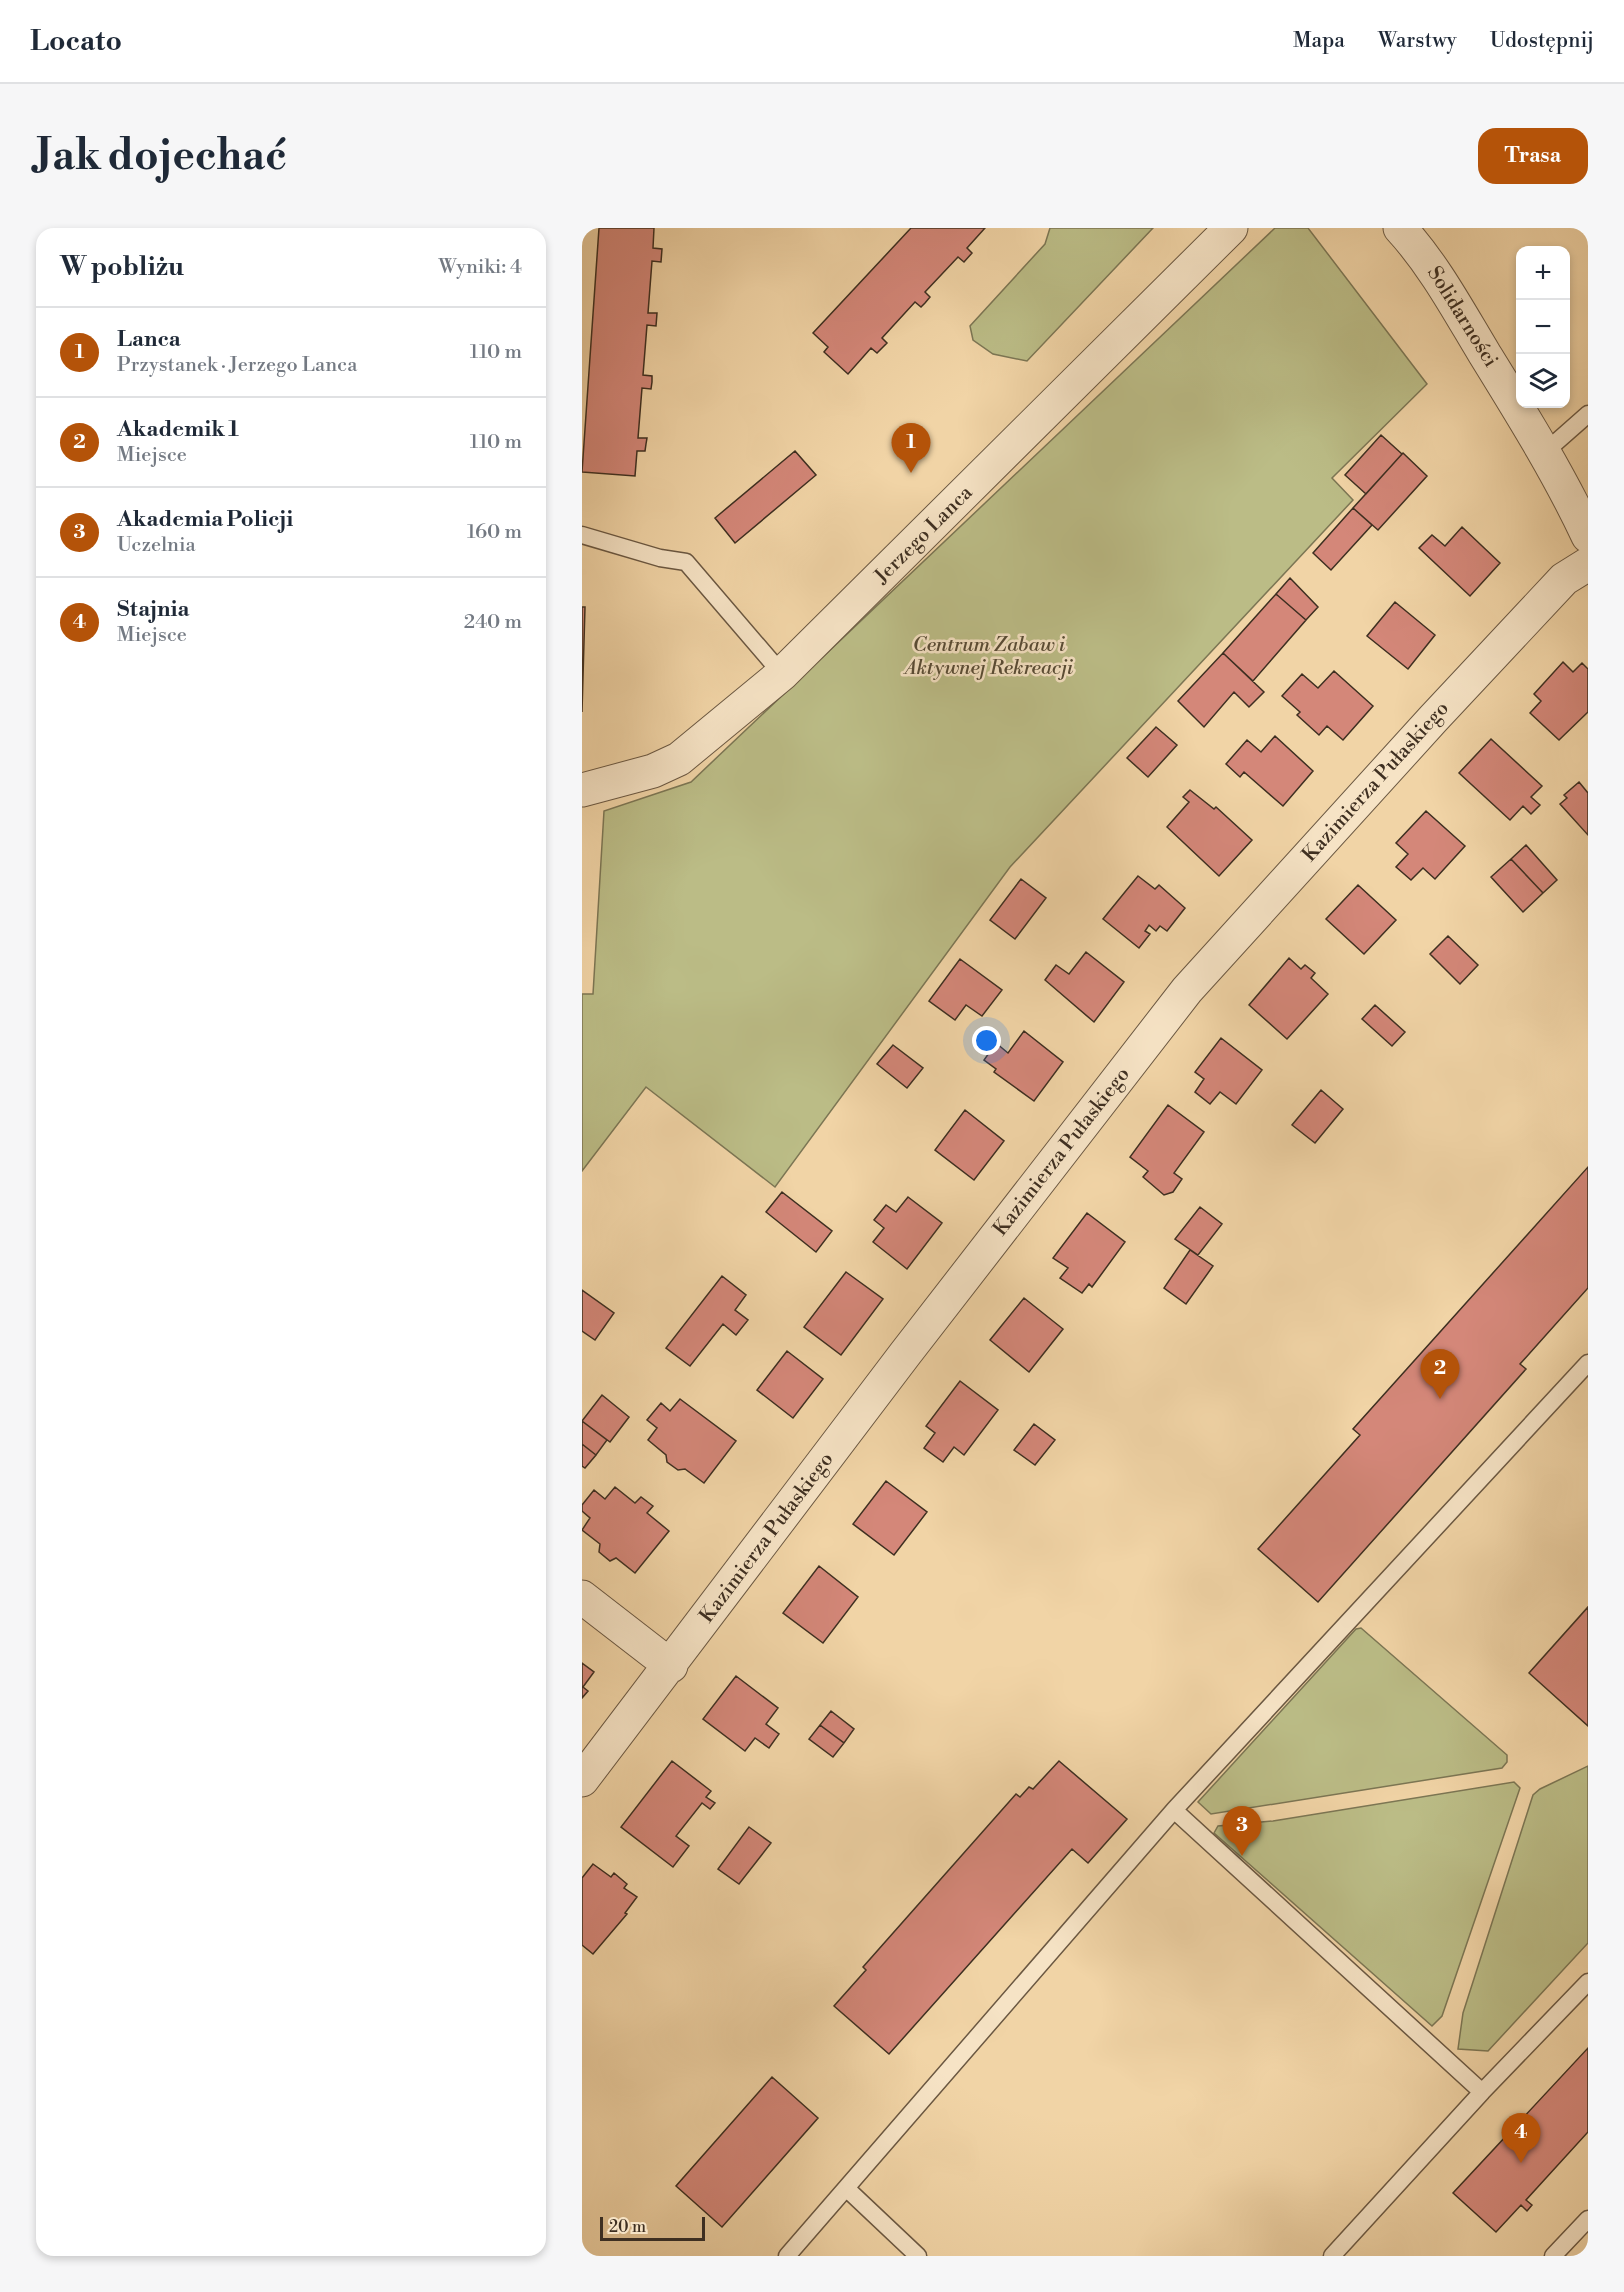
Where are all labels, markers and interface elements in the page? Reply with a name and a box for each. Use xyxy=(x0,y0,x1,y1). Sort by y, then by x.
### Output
text: Locato xyxy=(30,24,122,59)
text: Mapa xyxy=(1293,28,1345,54)
text: Warstwy xyxy=(1378,28,1457,54)
text: Udostępnij xyxy=(1490,28,1594,54)
button: Trasa xyxy=(1478,128,1588,184)
text: Jak dojechać xyxy=(36,130,287,183)
map controls xyxy=(1516,246,1570,408)
button: + xyxy=(1516,246,1570,300)
text: W pobliżu xyxy=(60,251,184,283)
text: Wyniki: 4 xyxy=(438,255,522,280)
street label: Solidarności xyxy=(1421,262,1503,372)
button: − xyxy=(1516,300,1570,354)
text: Lanca xyxy=(117,326,181,353)
text: 1 xyxy=(75,340,84,365)
text: 110 m xyxy=(470,340,522,365)
text: Przystanek · Jerzego Lanca xyxy=(117,353,357,378)
button: layers xyxy=(1516,354,1570,408)
text: Akademik 1 xyxy=(117,416,239,443)
pin: 1 xyxy=(892,424,930,473)
text: 2 xyxy=(73,430,86,455)
text: 110 m xyxy=(470,430,522,455)
text: Miejsce xyxy=(117,443,187,468)
street label: Jerzego Lanca xyxy=(869,480,979,590)
text: Akademia Policji xyxy=(117,506,293,533)
text: 3 xyxy=(73,520,86,545)
text: 160 m xyxy=(467,520,522,545)
text: Uczelnia xyxy=(117,533,196,558)
text: Stajnia xyxy=(117,596,190,623)
text: 4 xyxy=(73,610,86,635)
text: 240 m xyxy=(464,610,522,635)
text: Miejsce xyxy=(117,623,187,648)
park label: Centrum Zabaw i Aktywnej Rekreacji xyxy=(903,633,1074,681)
street label: Kazimierza Pułaskiego xyxy=(1297,697,1455,867)
your location xyxy=(972,1026,1001,1055)
street label: Kazimierza Pułaskiego xyxy=(988,1063,1136,1241)
pin: 2 xyxy=(1420,1350,1460,1399)
street label: Kazimierza Pułaskiego xyxy=(695,1448,839,1628)
pin: 3 xyxy=(1222,1806,1262,1856)
pin: 4 xyxy=(1502,2114,1540,2163)
scale bar xyxy=(600,2214,705,2242)
text: 20 m xyxy=(609,2217,646,2237)

